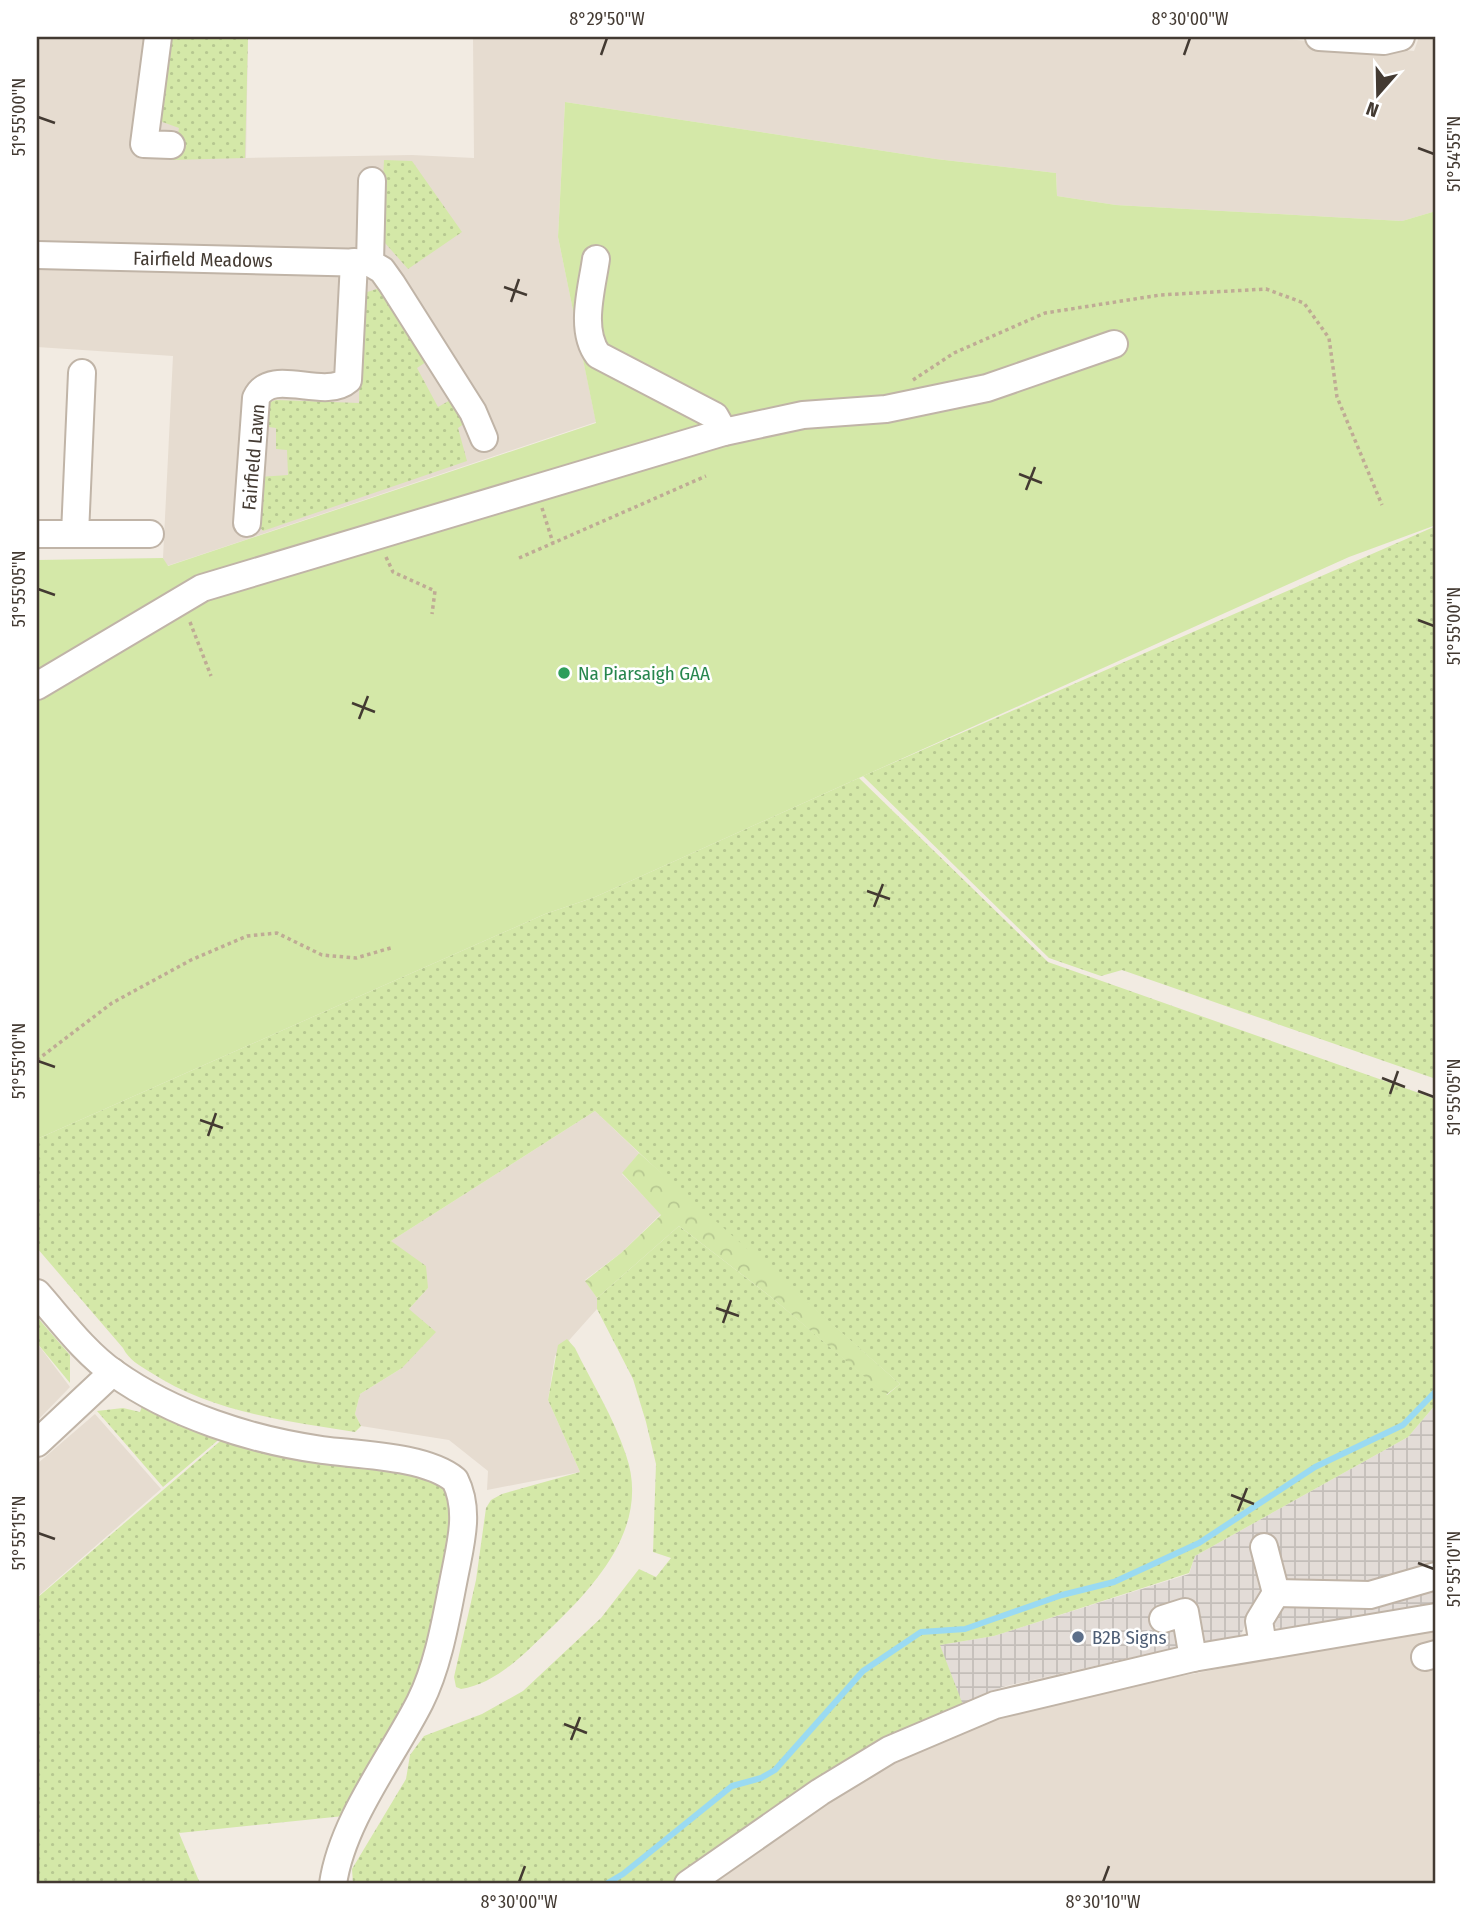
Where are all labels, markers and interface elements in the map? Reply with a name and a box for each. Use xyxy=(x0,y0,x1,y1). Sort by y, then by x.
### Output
text: 8°29'50"W xyxy=(569,8,645,30)
text: 8°30'00"W xyxy=(1151,8,1229,30)
north arrow xyxy=(1344,60,1414,130)
text: 51°55'00"N xyxy=(8,78,30,156)
text: N xyxy=(1363,97,1382,122)
text: 51°54'55"N xyxy=(1443,116,1465,192)
street label: Fairfield Meadows xyxy=(133,247,273,272)
street label: Fairfield Lawn xyxy=(237,403,270,511)
text: 51°55'05"N xyxy=(8,550,30,628)
text: 51°55'00"N xyxy=(1443,587,1465,665)
place label: Na Piarsaigh GAA xyxy=(578,662,710,685)
marker: Na Piarsaigh GAA xyxy=(556,665,572,681)
text: 51°55'10"N xyxy=(8,1023,30,1099)
text: 51°55'05"N xyxy=(1443,1058,1465,1136)
text: 51°55'15"N xyxy=(8,1496,30,1570)
text: 51°55'10"N xyxy=(1443,1531,1465,1607)
place label: B2B Signs xyxy=(1092,1626,1167,1649)
marker: B2B Signs xyxy=(1070,1629,1086,1645)
text: 8°30'00"W xyxy=(480,1891,558,1913)
text: 8°30'10"W xyxy=(1066,1891,1141,1913)

